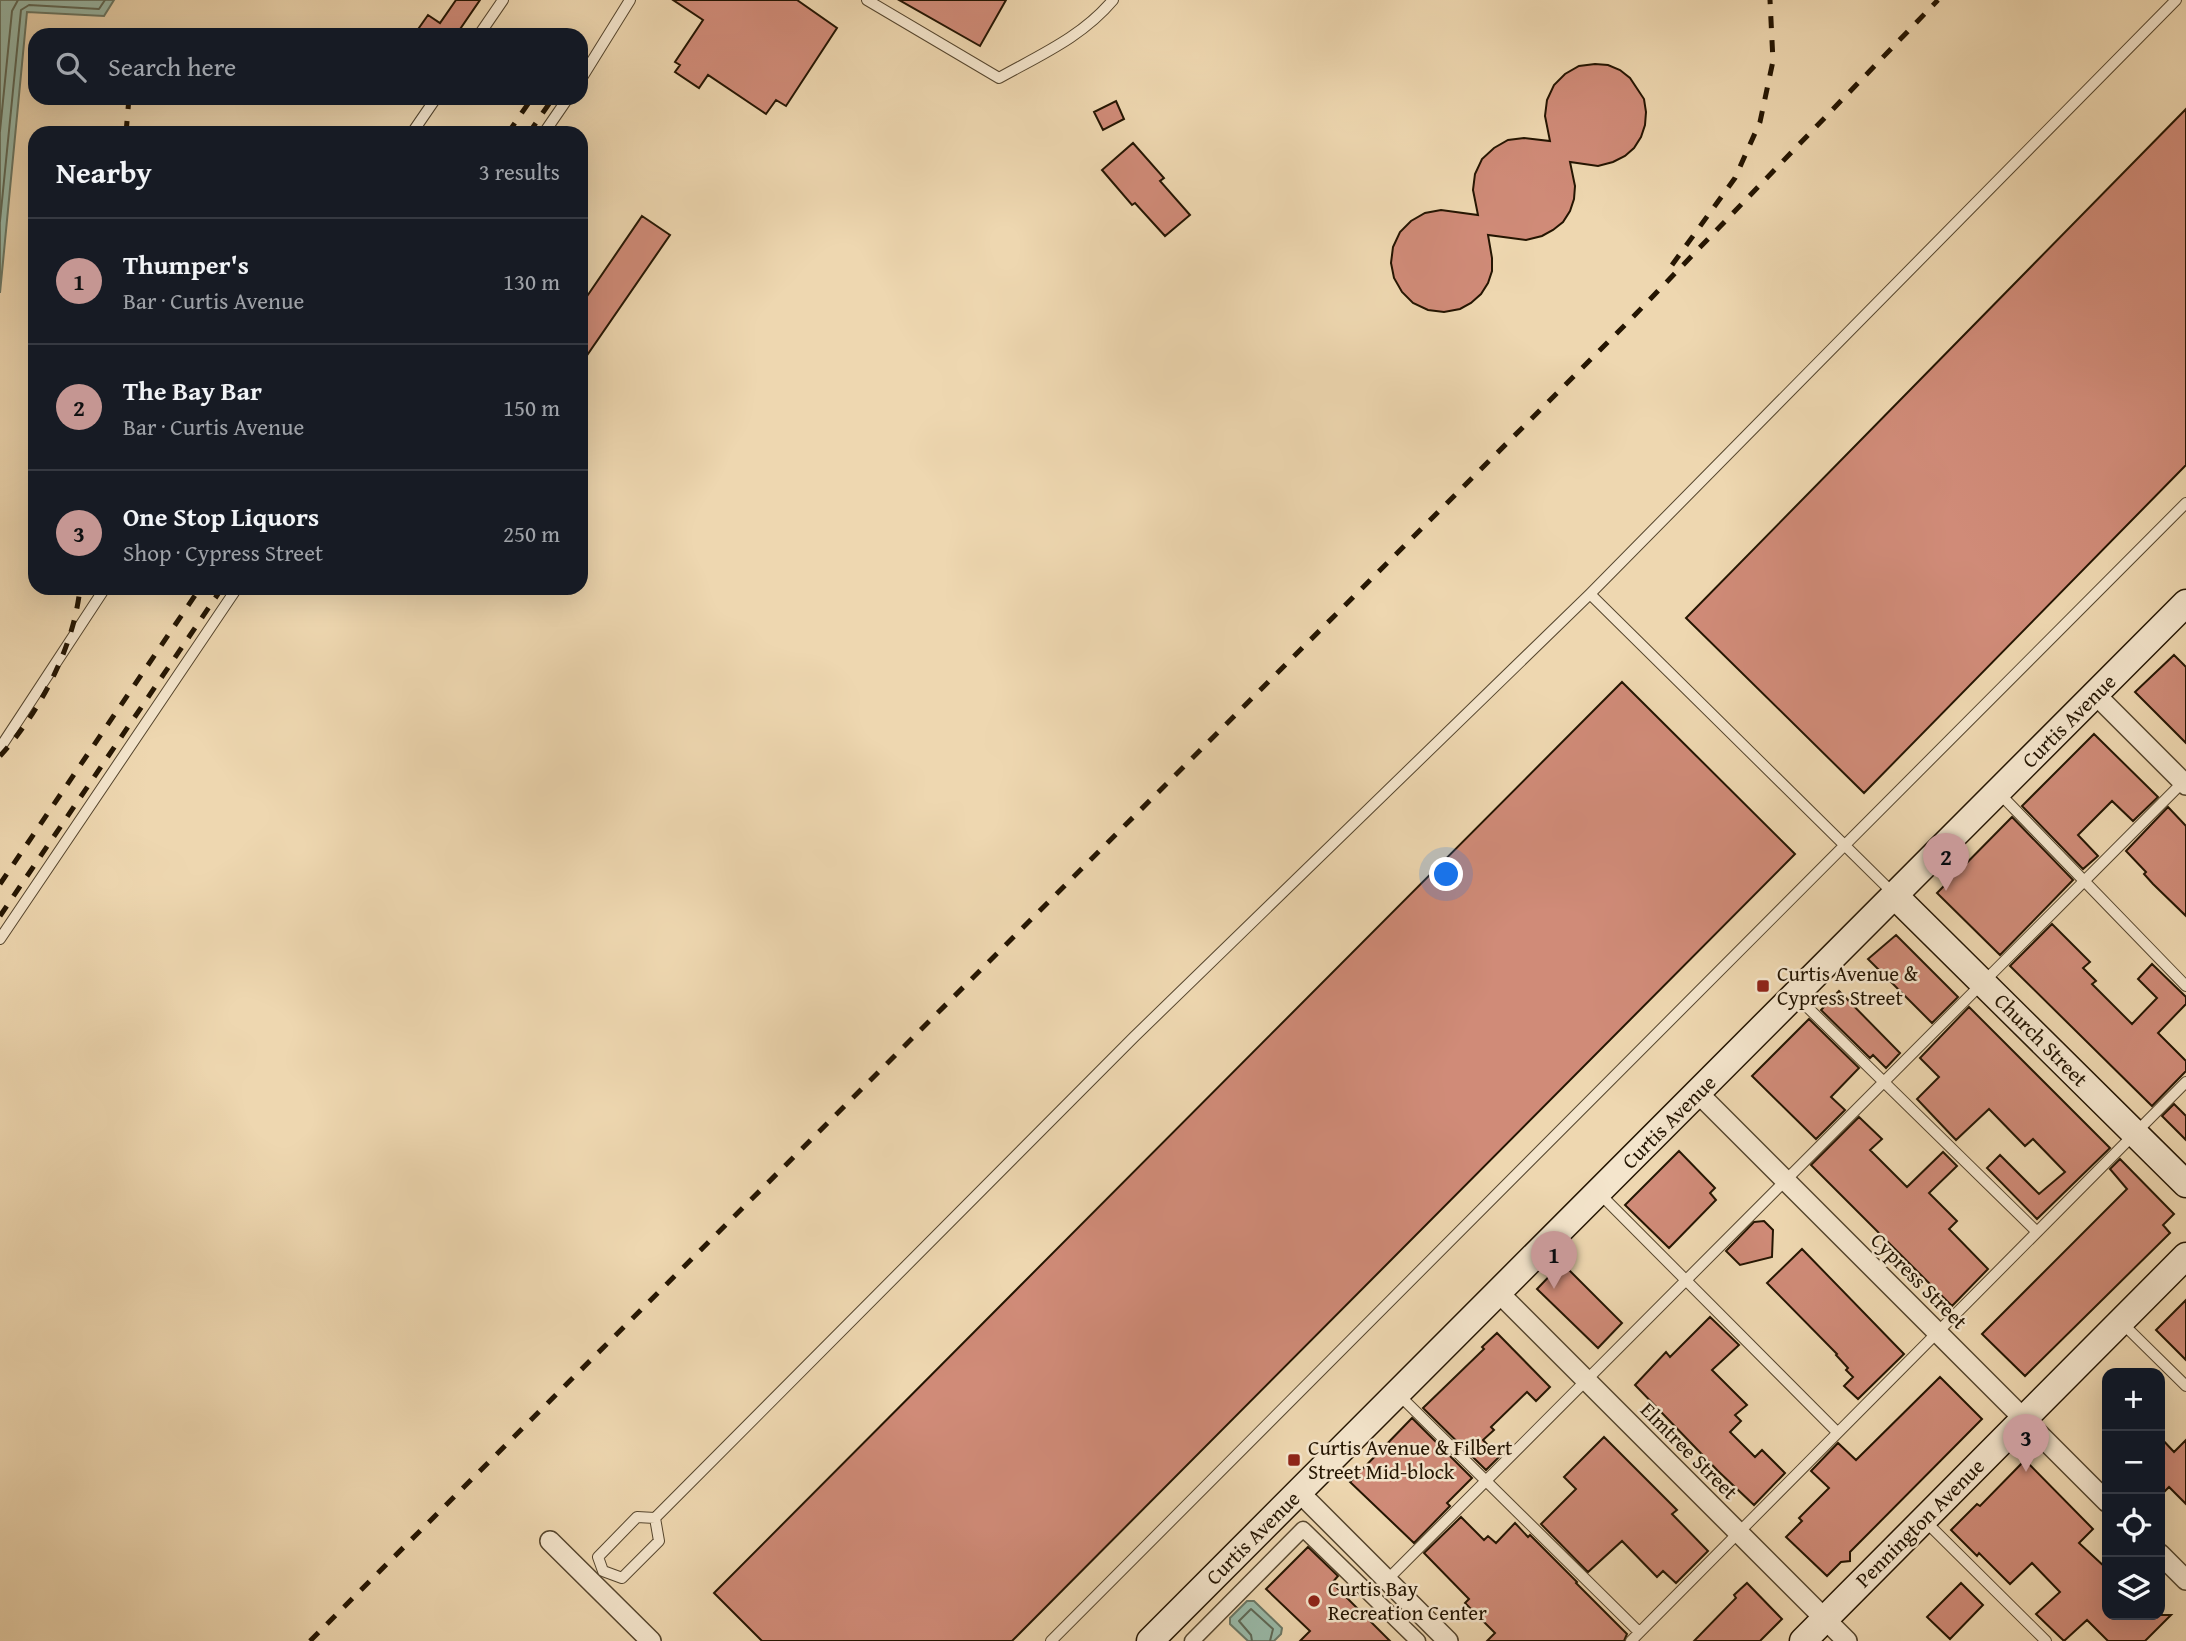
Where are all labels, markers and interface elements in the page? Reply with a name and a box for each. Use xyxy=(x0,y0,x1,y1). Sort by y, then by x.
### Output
search box xyxy=(28,28,588,105)
text: Search here xyxy=(108,47,236,86)
icon: search xyxy=(52,48,90,86)
text: Nearby xyxy=(56,150,152,194)
text: 3 results xyxy=(479,155,560,188)
text: Thumper's xyxy=(123,245,249,284)
text: 1 xyxy=(73,265,85,298)
text: 130 m xyxy=(503,265,560,298)
text: Bar · Curtis Avenue xyxy=(123,284,304,317)
text: The Bay Bar xyxy=(123,371,262,410)
text: 2 xyxy=(73,391,85,424)
text: 150 m xyxy=(503,391,560,424)
text: Bar · Curtis Avenue xyxy=(123,410,304,443)
text: One Stop Liquors xyxy=(123,497,319,536)
text: 3 xyxy=(73,517,85,550)
text: 250 m xyxy=(503,517,560,550)
text: Shop · Cypress Street xyxy=(123,536,323,569)
street label: Curtis Avenue xyxy=(2014,666,2123,775)
pin: 2 xyxy=(1923,833,1969,891)
your location xyxy=(1429,857,1463,891)
place label: Curtis Avenue & Cypress Street xyxy=(1777,958,1919,1013)
marker: Curtis Avenue & Cypress Street xyxy=(1755,978,1771,994)
street label: Church Street xyxy=(1987,986,2096,1094)
street label: Curtis Avenue xyxy=(1614,1067,1723,1176)
street label: Cypress Street xyxy=(1864,1225,1975,1336)
pin: 1 xyxy=(1531,1231,1577,1289)
map controls xyxy=(2102,1368,2165,1620)
button: + xyxy=(2102,1368,2165,1431)
street label: Elmtree Street xyxy=(1634,1395,1746,1507)
pin: 3 xyxy=(2003,1414,2049,1472)
button: − xyxy=(2102,1431,2165,1494)
place label: Curtis Avenue & Filbert Street Mid-block xyxy=(1308,1432,1513,1487)
street label: Pennington Avenue xyxy=(1848,1451,1991,1594)
marker: Curtis Avenue & Filbert Street Mid-block xyxy=(1286,1452,1302,1468)
street label: Curtis Avenue xyxy=(1198,1483,1307,1592)
button: locate xyxy=(2102,1494,2165,1557)
button: layers xyxy=(2102,1557,2165,1620)
place label: Curtis Bay Recreation Center xyxy=(1328,1573,1487,1628)
marker: Curtis Bay Recreation Center xyxy=(1306,1593,1322,1609)

